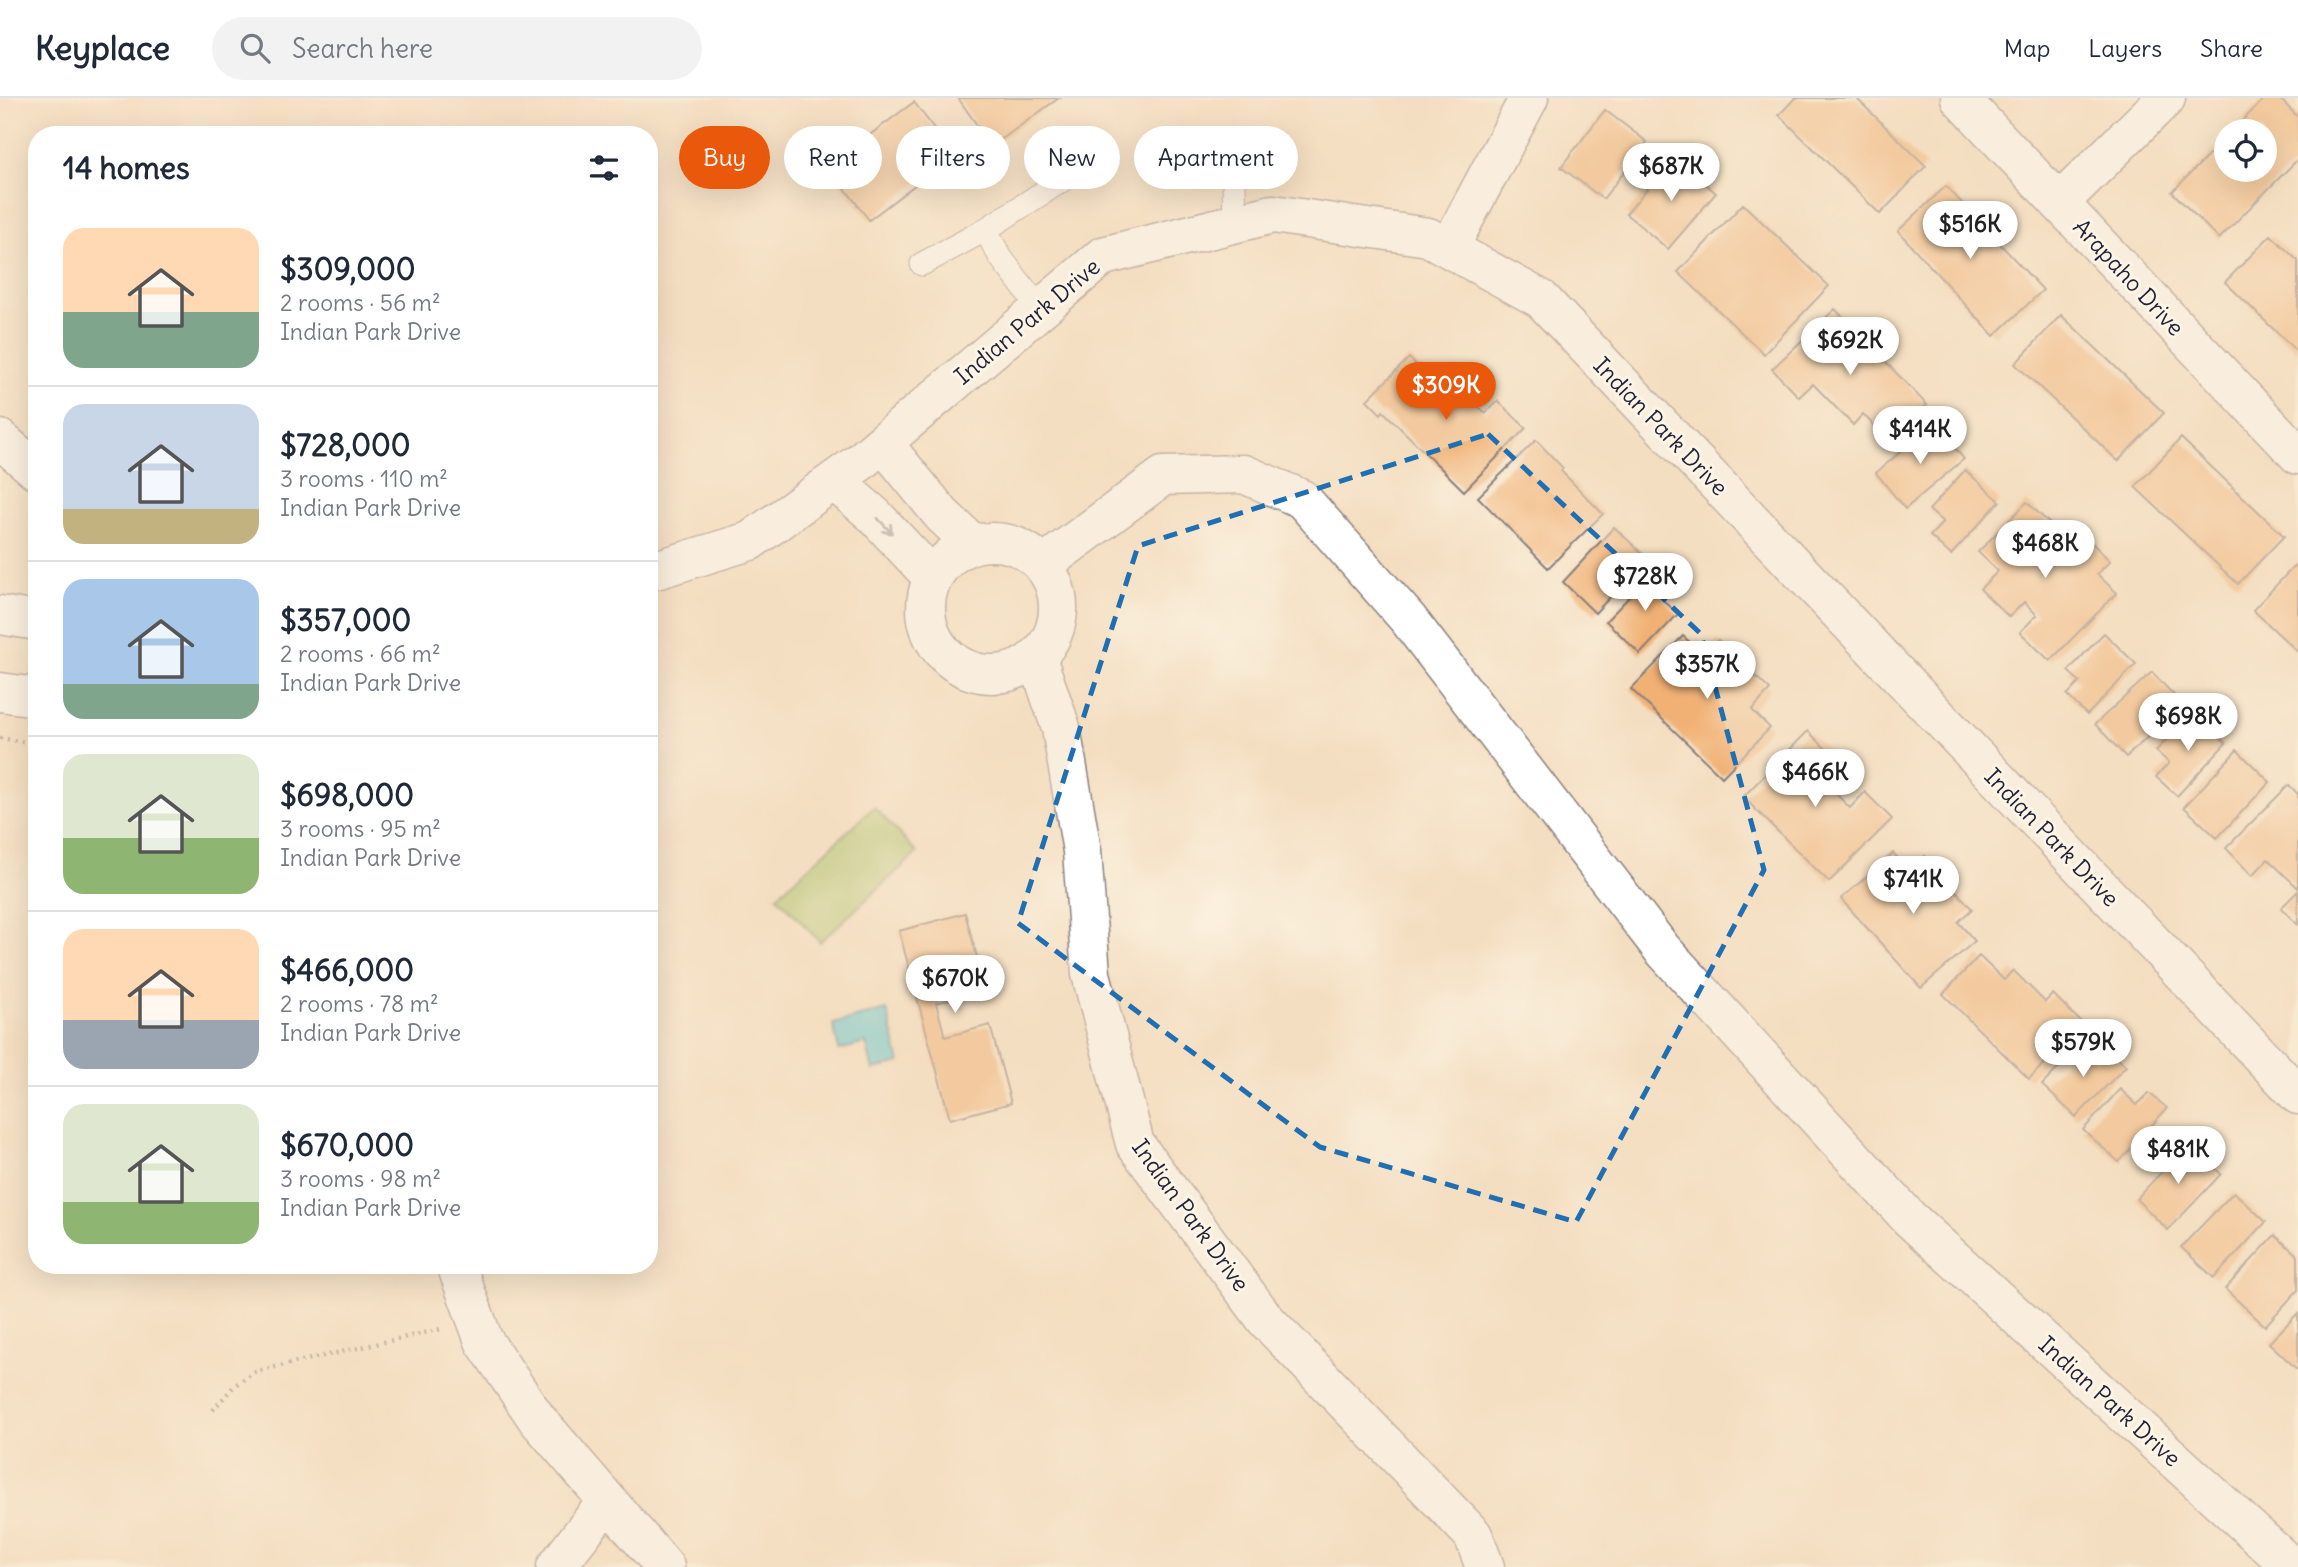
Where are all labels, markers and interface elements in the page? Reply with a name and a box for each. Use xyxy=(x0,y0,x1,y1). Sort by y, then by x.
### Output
search box xyxy=(212,17,702,80)
text: Keyplace xyxy=(35,27,170,69)
icon: search xyxy=(236,29,274,67)
text: Search here xyxy=(292,32,433,65)
text: Map xyxy=(2004,33,2050,63)
text: Layers xyxy=(2088,33,2162,63)
text: Share xyxy=(2200,33,2263,63)
map controls xyxy=(2214,119,2277,182)
button: locate xyxy=(2214,119,2277,182)
chip: Buy xyxy=(679,126,770,189)
chip: Rent xyxy=(784,126,882,189)
chip: Filters xyxy=(896,126,1010,189)
chip: New xyxy=(1024,126,1120,189)
chip: Apartment xyxy=(1134,126,1298,189)
pin: $687K xyxy=(1622,144,1720,203)
text: 14 homes xyxy=(63,149,190,187)
icon: filters xyxy=(585,149,623,187)
text: $687K xyxy=(1639,151,1703,180)
pin: $516K xyxy=(1921,202,2019,261)
text: $516K xyxy=(1939,209,2001,238)
street label: Arapaho Drive xyxy=(2067,212,2191,342)
text: $309,000 xyxy=(280,250,416,288)
street label: Indian Park Drive xyxy=(948,252,1106,390)
icon: home xyxy=(119,256,203,340)
text: 2 rooms · 56 m² xyxy=(280,288,441,317)
text: Indian Park Drive xyxy=(280,317,461,346)
pin: $692K xyxy=(1801,317,1899,377)
text: $692K xyxy=(1817,325,1883,354)
street label: Indian Park Drive xyxy=(1588,351,1734,501)
pin: $309K xyxy=(1397,362,1495,422)
text: $309K xyxy=(1412,370,1480,399)
pin: $414K xyxy=(1871,406,1969,466)
text: $414K xyxy=(1889,414,1951,443)
text: $728,000 xyxy=(280,426,411,464)
icon: home xyxy=(119,432,203,516)
text: 3 rooms · 110 m² xyxy=(280,464,448,493)
text: Indian Park Drive xyxy=(280,493,461,522)
one-way arrow xyxy=(876,517,893,534)
pin: $468K xyxy=(1996,520,2094,580)
text: $468K xyxy=(2012,528,2078,557)
pin: $728K xyxy=(1596,554,1694,613)
text: $728K xyxy=(1613,561,1677,590)
text: $357,000 xyxy=(280,601,411,639)
icon: home xyxy=(119,607,203,691)
text: 2 rooms · 66 m² xyxy=(280,639,441,668)
pin: $357K xyxy=(1658,642,1756,701)
text: $357K xyxy=(1675,649,1739,678)
text: Indian Park Drive xyxy=(280,668,461,697)
pin: $698K xyxy=(2139,694,2237,753)
text: $698K xyxy=(2155,701,2221,730)
pin: $466K xyxy=(1766,750,1864,809)
text: $466K xyxy=(1782,757,1848,786)
street label: Indian Park Drive xyxy=(1979,762,2125,912)
text: $698,000 xyxy=(280,776,414,814)
icon: home xyxy=(119,782,203,866)
text: 3 rooms · 95 m² xyxy=(280,814,441,843)
text: Indian Park Drive xyxy=(280,843,461,872)
pin: $741K xyxy=(1864,856,1962,916)
text: $741K xyxy=(1883,864,1943,893)
text: $466,000 xyxy=(280,951,414,989)
pin: $670K xyxy=(906,956,1004,1015)
icon: home xyxy=(119,957,203,1041)
text: $670K xyxy=(922,963,988,992)
text: 2 rooms · 78 m² xyxy=(280,989,439,1018)
text: Indian Park Drive xyxy=(280,1018,461,1047)
pin: $579K xyxy=(2034,1020,2132,1079)
text: $579K xyxy=(2051,1027,2115,1056)
text: $670,000 xyxy=(280,1126,414,1164)
pin: $481K xyxy=(2129,1126,2227,1186)
icon: home xyxy=(119,1132,203,1216)
street label: Indian Park Drive xyxy=(1126,1133,1256,1297)
text: $481K xyxy=(2147,1134,2209,1163)
text: 3 rooms · 98 m² xyxy=(280,1164,441,1193)
text: Indian Park Drive xyxy=(280,1193,461,1222)
street label: Indian Park Drive xyxy=(2033,1330,2187,1472)

